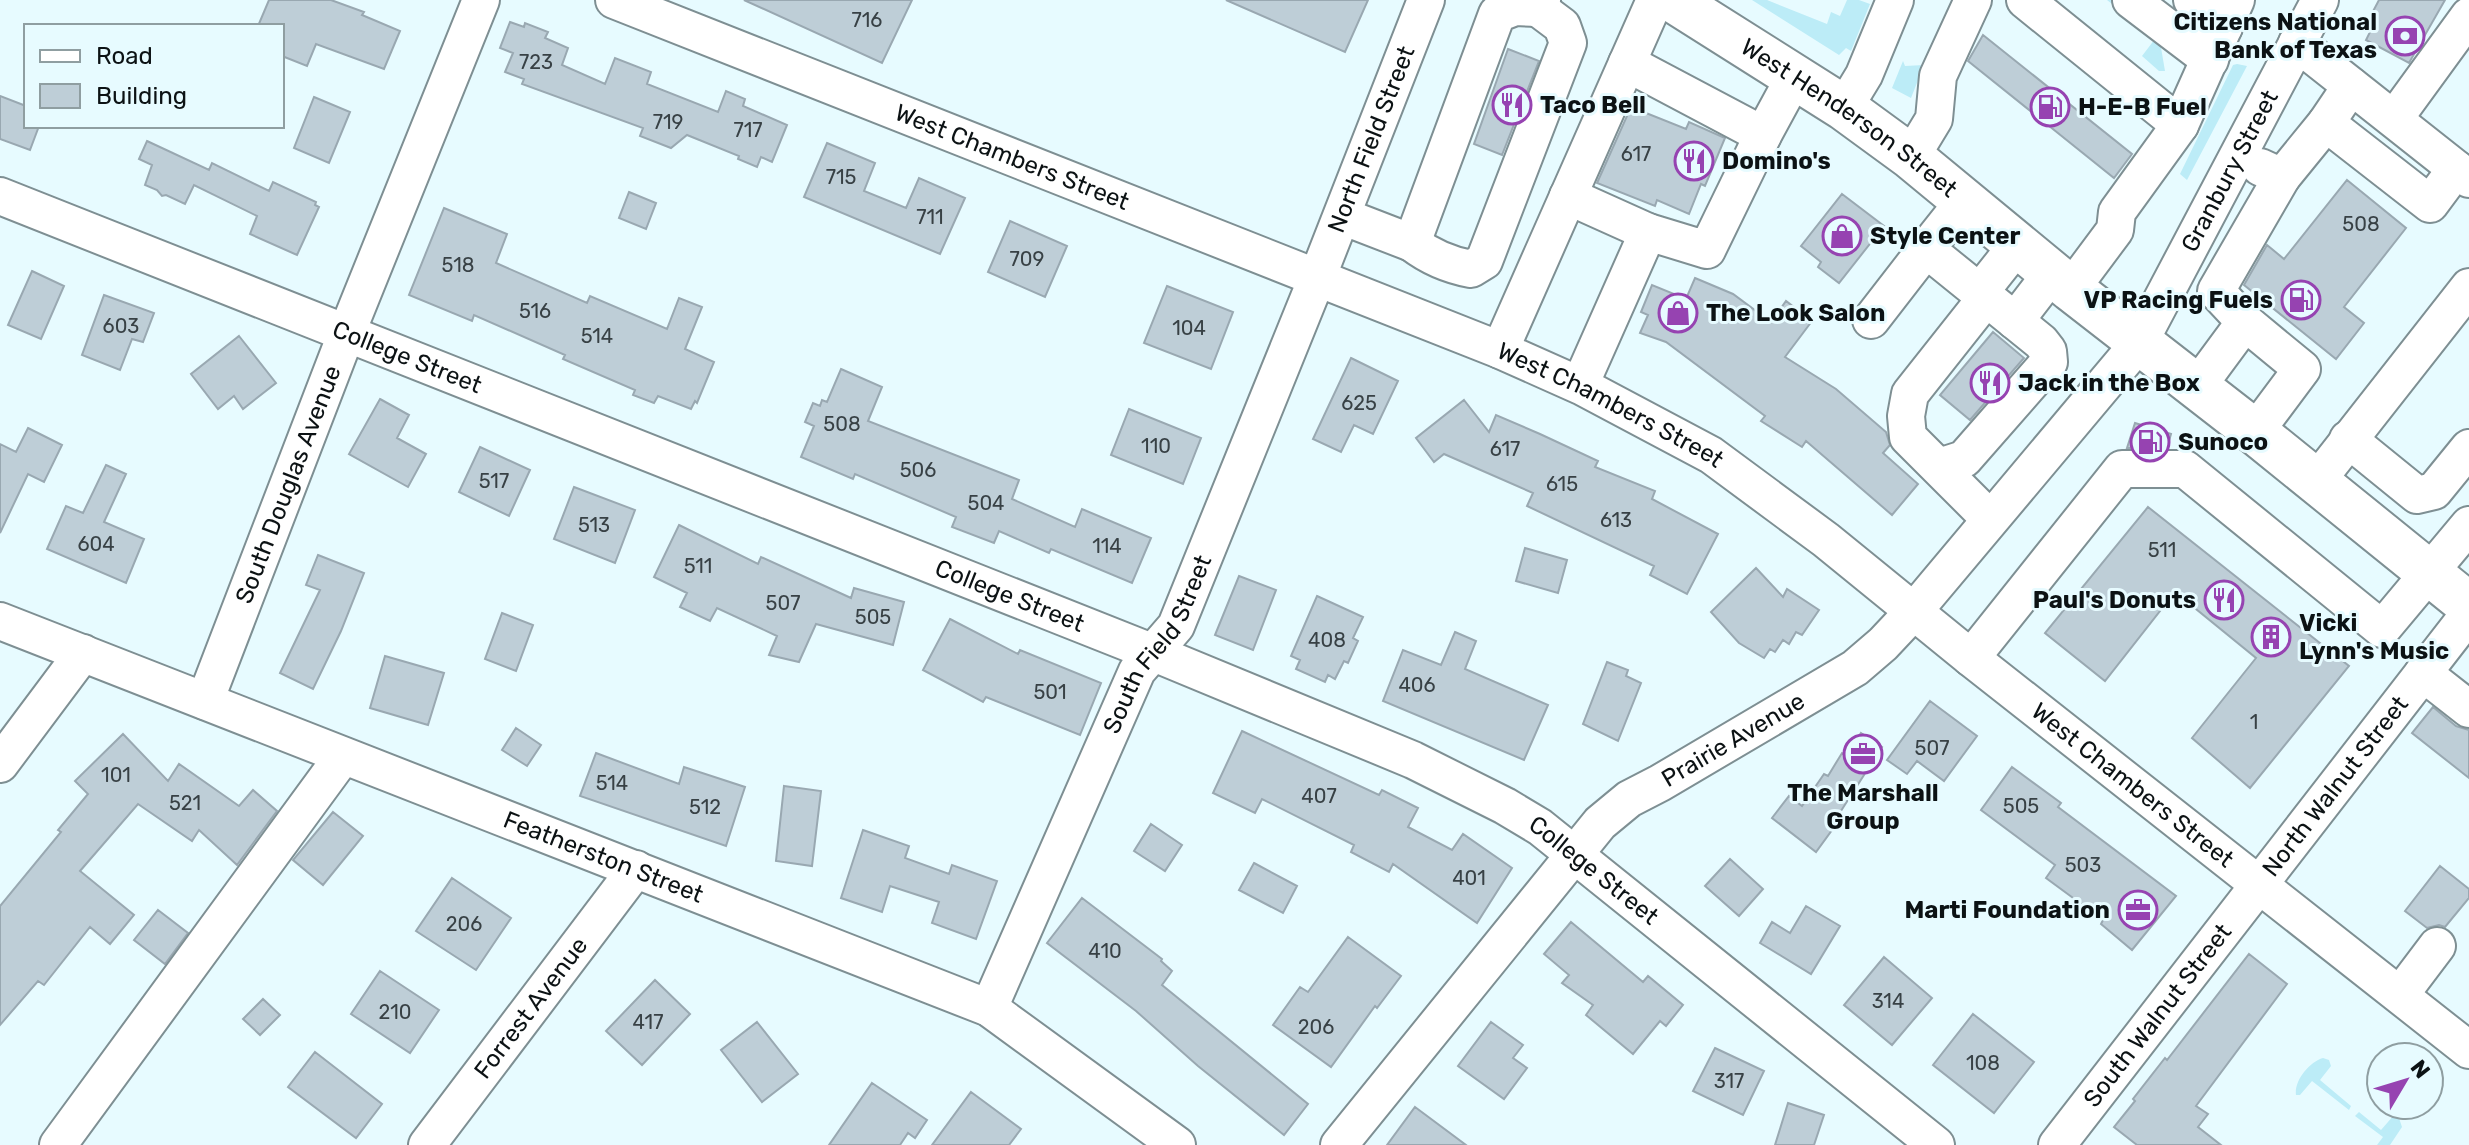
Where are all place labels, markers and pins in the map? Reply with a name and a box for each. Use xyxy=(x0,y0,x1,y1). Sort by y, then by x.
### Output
place label: Citizens National Bank of Texas xyxy=(2173,8,2377,64)
bank icon: Citizens National Bank of Texas xyxy=(2384,15,2426,57)
restaurant icon: Taco Bell xyxy=(1491,84,1533,126)
fuel station icon: H-E-B Fuel xyxy=(2029,86,2071,128)
place label: Taco Bell xyxy=(1540,91,1646,119)
place label: H-E-B Fuel xyxy=(2078,93,2207,121)
restaurant icon: Domino's xyxy=(1673,140,1715,182)
place label: Domino's xyxy=(1722,147,1831,175)
shop icon: Style Center xyxy=(1821,215,1863,257)
place label: Style Center xyxy=(1870,222,2021,250)
fuel station icon: VP Racing Fuels xyxy=(2280,279,2322,321)
place label: VP Racing Fuels xyxy=(2084,286,2273,314)
shop icon: The Look Salon xyxy=(1657,292,1699,334)
place label: The Look Salon xyxy=(1706,299,1885,327)
restaurant icon: Jack in the Box xyxy=(1969,362,2011,404)
place label: Jack in the Box xyxy=(2018,369,2200,397)
fuel station icon: Sunoco xyxy=(2129,421,2171,463)
place label: Sunoco xyxy=(2178,428,2268,456)
restaurant icon: Paul's Donuts xyxy=(2203,579,2245,621)
place label: Paul's Donuts xyxy=(2033,586,2196,614)
place label: Vicki Lynn's Music xyxy=(2299,609,2449,665)
building icon: Vicki Lynn's Music xyxy=(2250,616,2292,658)
office icon: The Marshall Group xyxy=(1842,733,1884,775)
place label: The Marshall Group xyxy=(1787,779,1939,835)
office icon: Marti Foundation xyxy=(2117,889,2159,931)
place label: Marti Foundation xyxy=(1904,896,2110,924)

